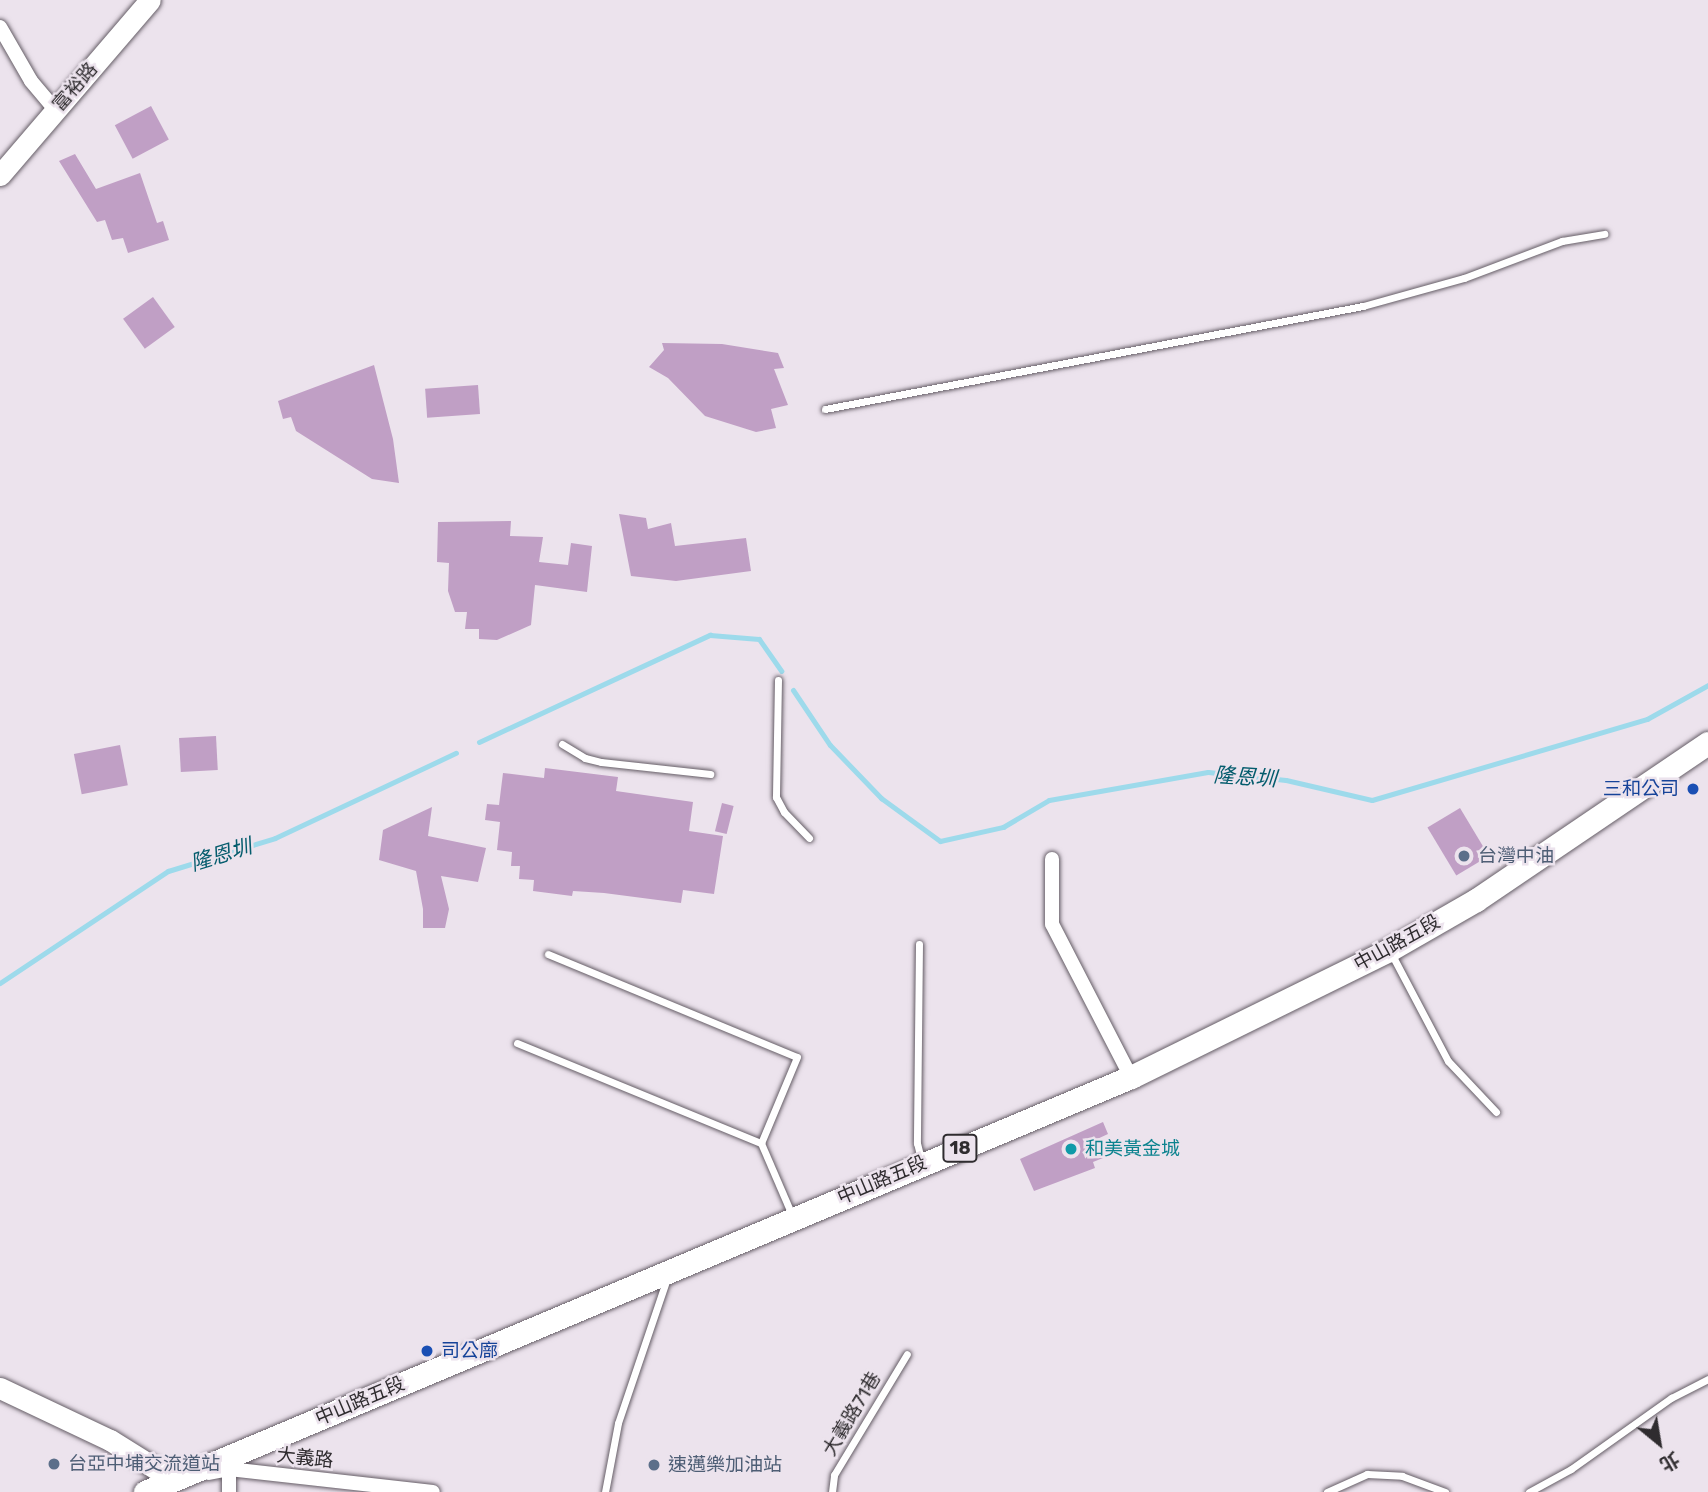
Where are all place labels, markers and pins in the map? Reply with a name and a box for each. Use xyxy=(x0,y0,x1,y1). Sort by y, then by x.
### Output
place label: 三和公司 xyxy=(1603,778,1679,800)
marker: 三和公司 xyxy=(1685,781,1701,797)
place label: 台灣中油 xyxy=(1478,845,1554,867)
marker: 台灣中油 xyxy=(1456,848,1472,864)
place label: 和美黃金城 xyxy=(1085,1138,1180,1160)
marker: 和美黃金城 xyxy=(1063,1141,1079,1157)
place label: 司公廍 xyxy=(441,1340,498,1362)
marker: 司公廍 xyxy=(419,1343,435,1359)
place label: 台亞中埔交流道站 xyxy=(68,1453,220,1475)
place label: 速邁樂加油站 xyxy=(668,1454,782,1476)
marker: 台亞中埔交流道站 xyxy=(46,1456,62,1472)
marker: 速邁樂加油站 xyxy=(646,1457,662,1473)

